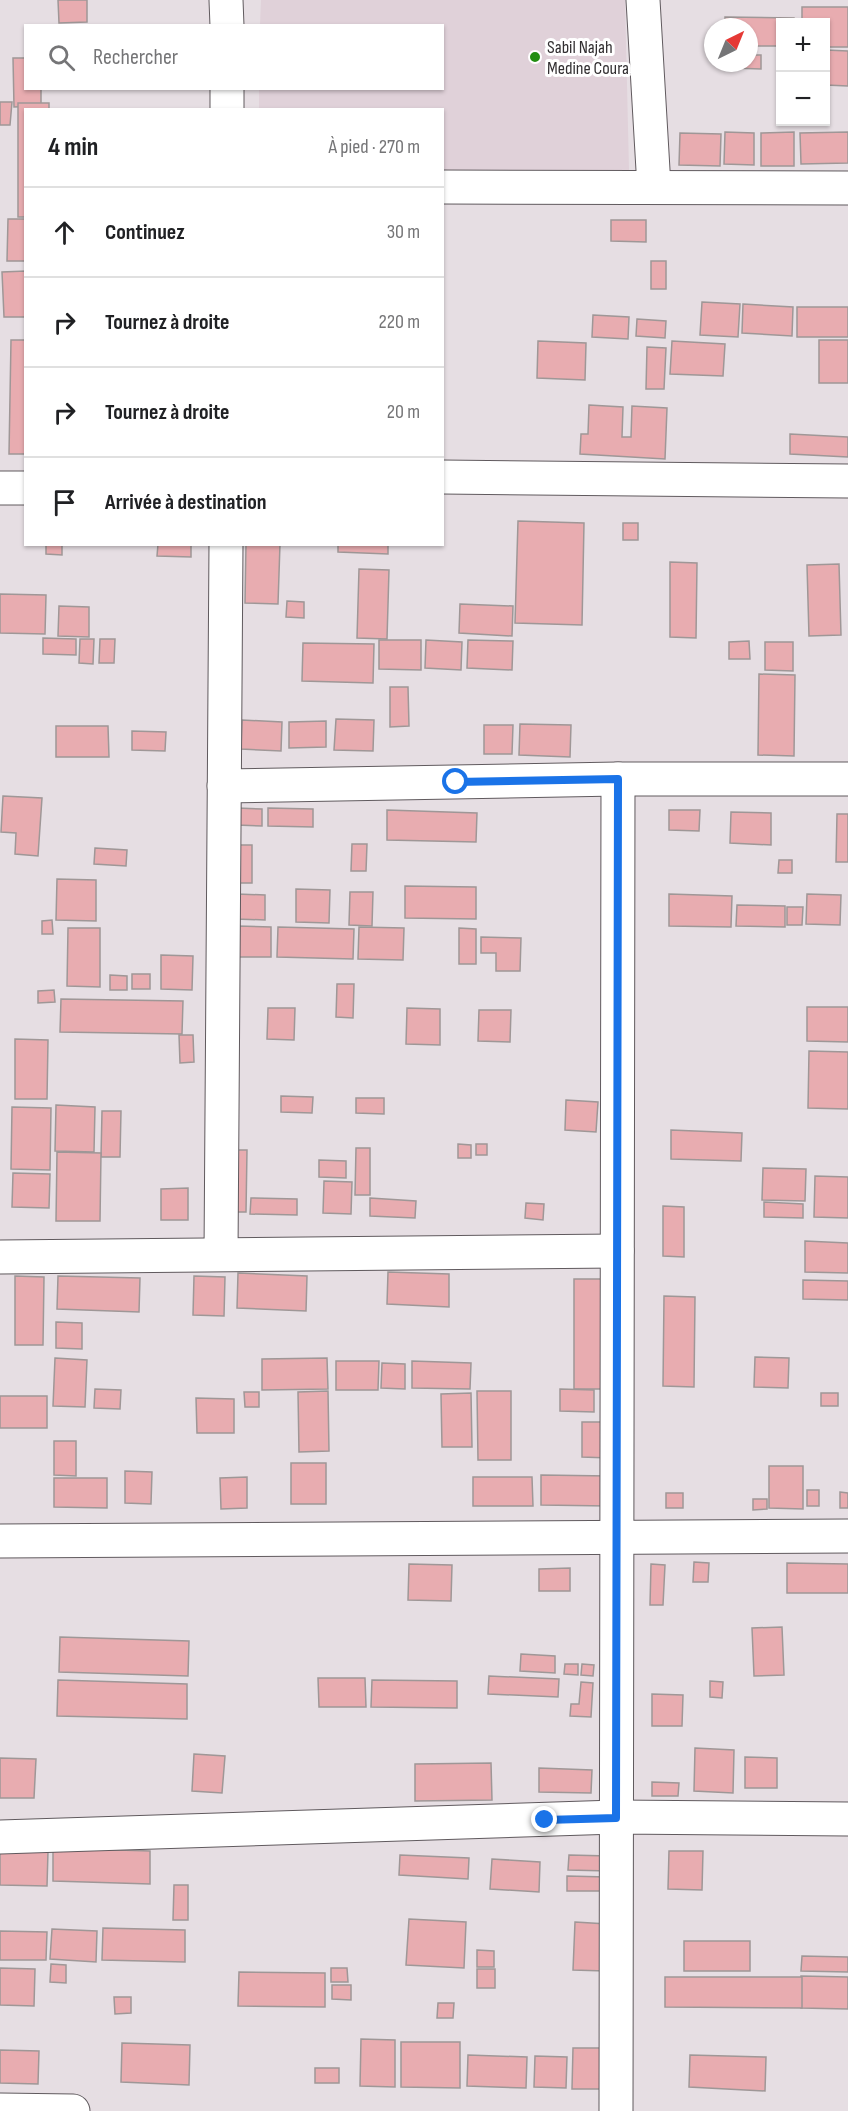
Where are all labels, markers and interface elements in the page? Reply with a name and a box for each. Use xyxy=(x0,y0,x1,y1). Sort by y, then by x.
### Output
north arrow xyxy=(704,18,758,72)
map controls xyxy=(776,18,830,126)
button: + xyxy=(776,18,830,72)
search box xyxy=(24,24,444,90)
place label: Sabil Najah Medine Coura xyxy=(547,37,629,79)
icon: search xyxy=(45,41,78,74)
text: Rechercher xyxy=(93,44,178,71)
marker: Sabil Najah Medine Coura xyxy=(528,50,542,64)
button: − xyxy=(776,72,830,126)
text: 4 min xyxy=(48,132,98,163)
text: À pied · 270 m xyxy=(328,135,420,159)
icon: ahead xyxy=(48,216,81,249)
text: Continuez xyxy=(105,219,185,246)
text: 30 m xyxy=(387,220,420,244)
icon: right xyxy=(48,306,81,339)
text: Tournez à droite xyxy=(105,309,230,336)
text: 220 m xyxy=(379,310,420,334)
icon: right xyxy=(48,396,81,429)
text: Tournez à droite xyxy=(105,399,230,426)
text: 20 m xyxy=(387,400,420,424)
icon: arrive xyxy=(48,486,81,519)
text: Arrivée à destination xyxy=(105,489,267,516)
route start xyxy=(442,768,468,794)
route end xyxy=(531,1806,557,1832)

